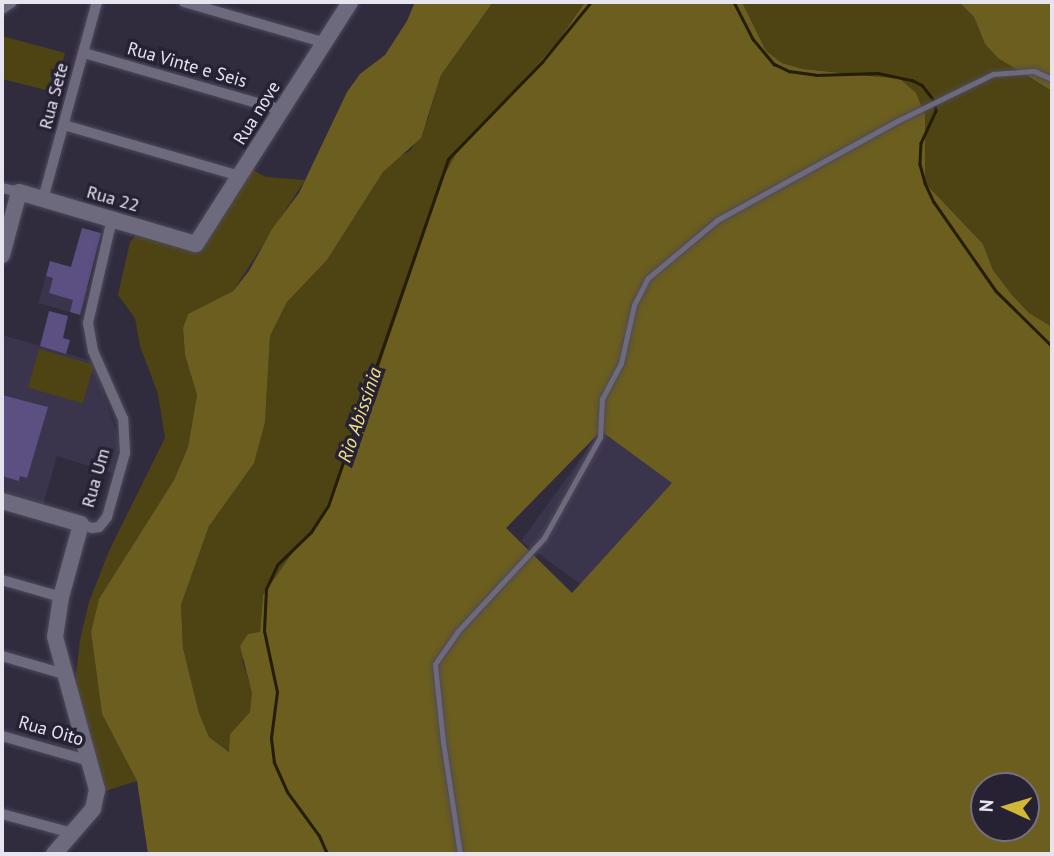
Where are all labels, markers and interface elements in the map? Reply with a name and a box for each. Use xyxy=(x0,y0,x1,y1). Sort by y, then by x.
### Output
street label: Rua Vinte e Seis xyxy=(125,38,249,92)
street label: Rua Sete xyxy=(35,61,73,131)
street label: Rua nove xyxy=(229,77,285,149)
street label: Rua 22 xyxy=(84,181,142,217)
water label: Rio Abissínia xyxy=(333,364,387,466)
street label: Rua Um xyxy=(77,446,115,510)
street label: Rua Oito xyxy=(16,711,86,751)
north arrow xyxy=(970,772,1040,842)
text: N xyxy=(974,799,998,813)

